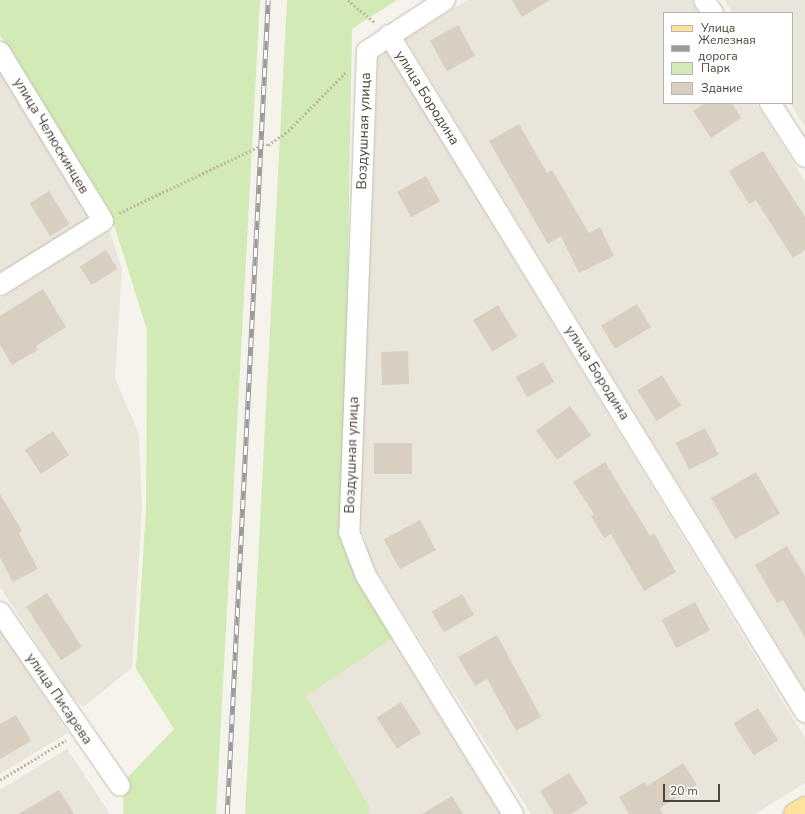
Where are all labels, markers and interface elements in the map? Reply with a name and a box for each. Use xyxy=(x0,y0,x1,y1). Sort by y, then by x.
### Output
legend xyxy=(663,12,793,104)
text: Улица xyxy=(701,20,735,36)
text: Железная дорога xyxy=(698,32,756,64)
street label: улица Бородина xyxy=(391,48,463,148)
text: Парк xyxy=(701,60,730,76)
street label: Воздушная улица xyxy=(354,72,374,190)
street label: улица Челюскинцев xyxy=(10,75,92,197)
text: Здание xyxy=(701,80,743,96)
street label: улица Бородина xyxy=(561,323,633,423)
street label: Воздушная улица xyxy=(342,396,362,514)
street label: улица Писарева xyxy=(22,650,96,748)
scale bar xyxy=(665,776,722,802)
text: 20 m xyxy=(670,783,698,799)

